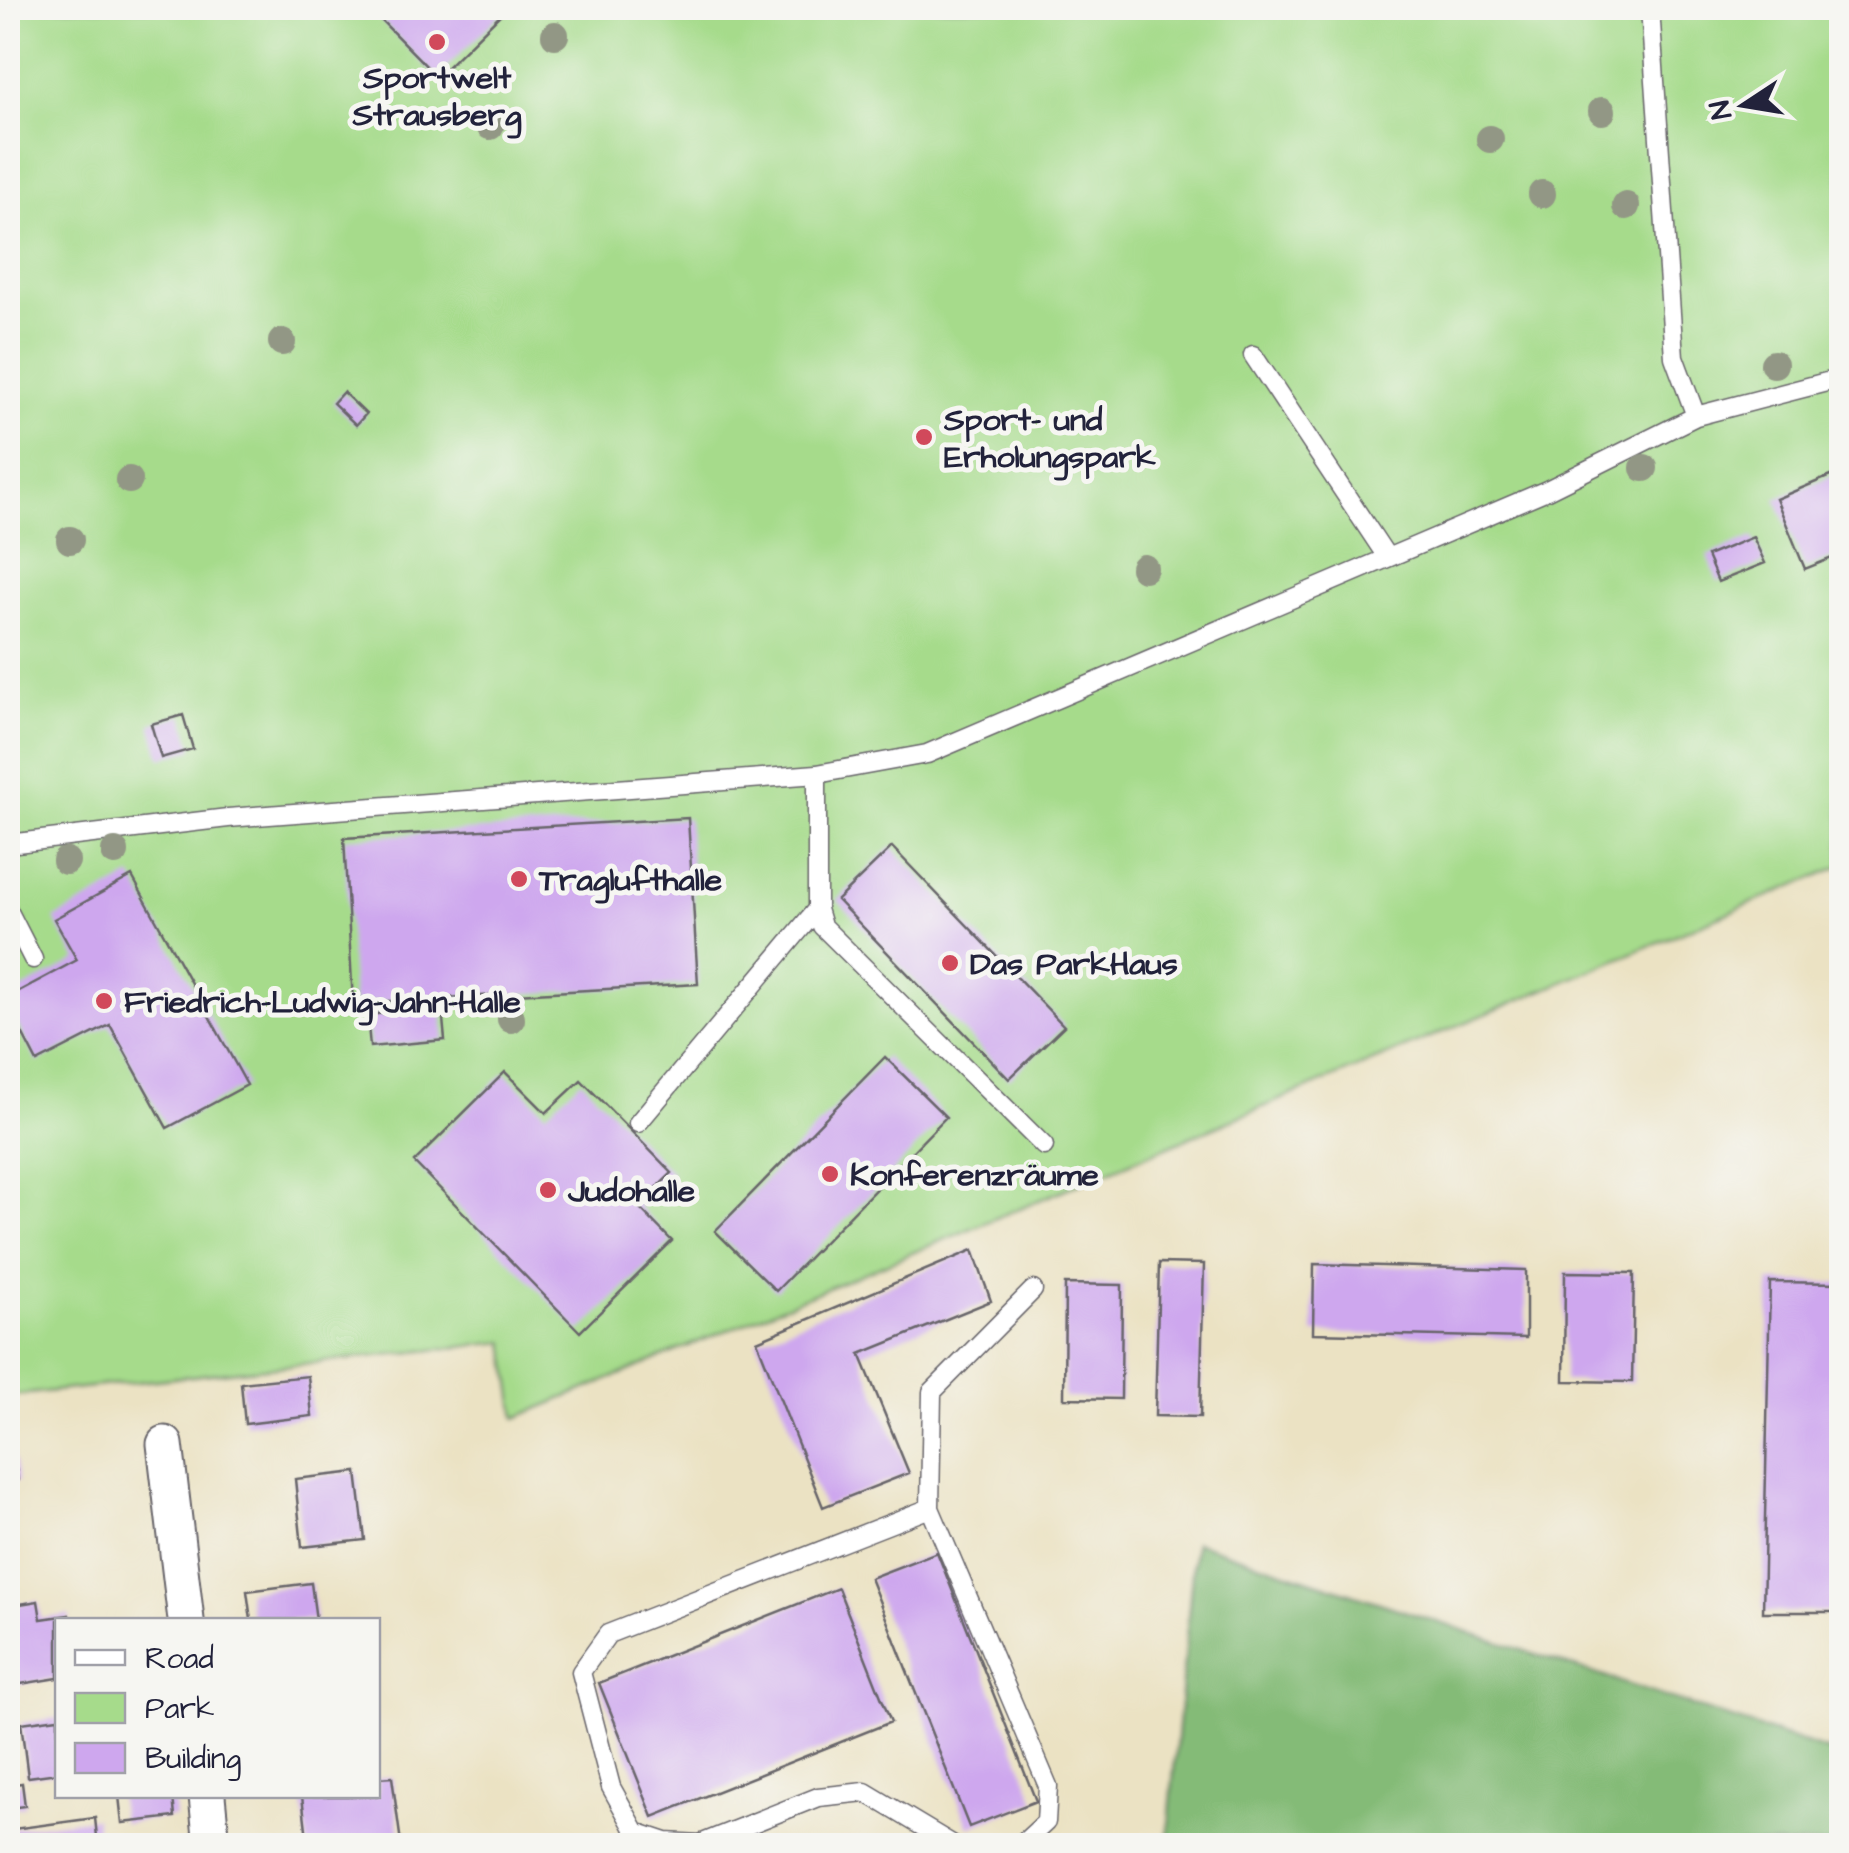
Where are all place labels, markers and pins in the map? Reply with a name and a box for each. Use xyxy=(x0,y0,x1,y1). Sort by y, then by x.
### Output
marker: Sportwelt Strausberg xyxy=(426,31,448,53)
place label: Sportwelt Strausberg xyxy=(351,56,522,139)
place label: Sport- und Erholungspark xyxy=(943,398,1156,481)
marker: Sport- und Erholungspark xyxy=(913,426,935,448)
place label: Traglufthalle xyxy=(538,858,722,904)
marker: Traglufthalle xyxy=(508,868,530,890)
place label: Das ParkHaus xyxy=(970,942,1178,987)
marker: Das ParkHaus xyxy=(939,952,961,974)
place label: Friedrich-Ludwig-Jahn-Halle xyxy=(124,980,521,1026)
marker: Friedrich-Ludwig-Jahn-Halle xyxy=(93,990,115,1012)
place label: Konferenzräume xyxy=(850,1153,1099,1198)
marker: Konferenzräume xyxy=(819,1163,841,1185)
place label: Judohalle xyxy=(567,1169,695,1214)
marker: Judohalle xyxy=(537,1179,559,1201)

